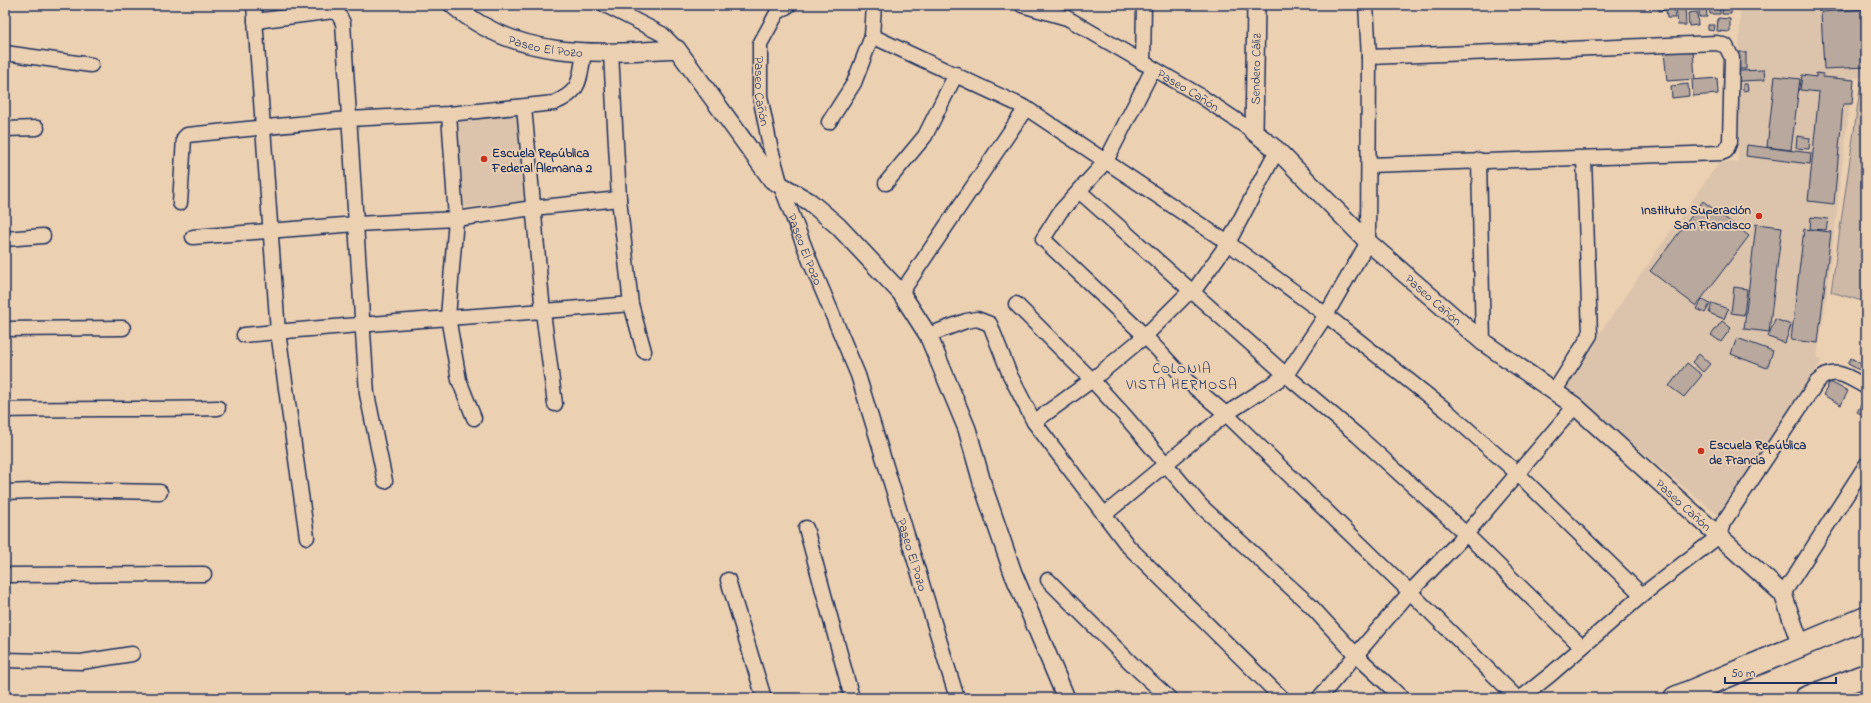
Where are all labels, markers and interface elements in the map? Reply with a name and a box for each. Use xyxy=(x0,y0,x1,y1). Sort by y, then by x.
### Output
street label: Paseo El Pozo xyxy=(505,31,583,63)
street label: Sendero Cáliz xyxy=(1246,33,1267,105)
street label: Paseo Cañón xyxy=(749,56,774,128)
street label: Paseo Cañón xyxy=(1153,65,1223,117)
place label: Escuela República Federal Alemana 2 xyxy=(491,144,593,178)
marker: Escuela República Federal Alemana 2 xyxy=(479,154,489,164)
place label: Instituto Superación San Francisco xyxy=(1641,201,1752,235)
street label: Paseo El Pozo xyxy=(782,211,827,289)
marker: Instituto Superación San Francisco xyxy=(1754,211,1764,221)
street label: Paseo Cañón xyxy=(1400,270,1466,331)
district label: COLONIA VISTA HERMOSA xyxy=(1125,359,1238,396)
place label: Escuela República de Francia xyxy=(1709,436,1806,470)
marker: Escuela República de Francia xyxy=(1696,446,1706,456)
street label: Paseo Cañón xyxy=(1651,475,1715,536)
street label: Paseo El Pozo xyxy=(891,516,932,594)
scale bar xyxy=(1725,659,1836,685)
text: 50 m xyxy=(1731,665,1755,683)

